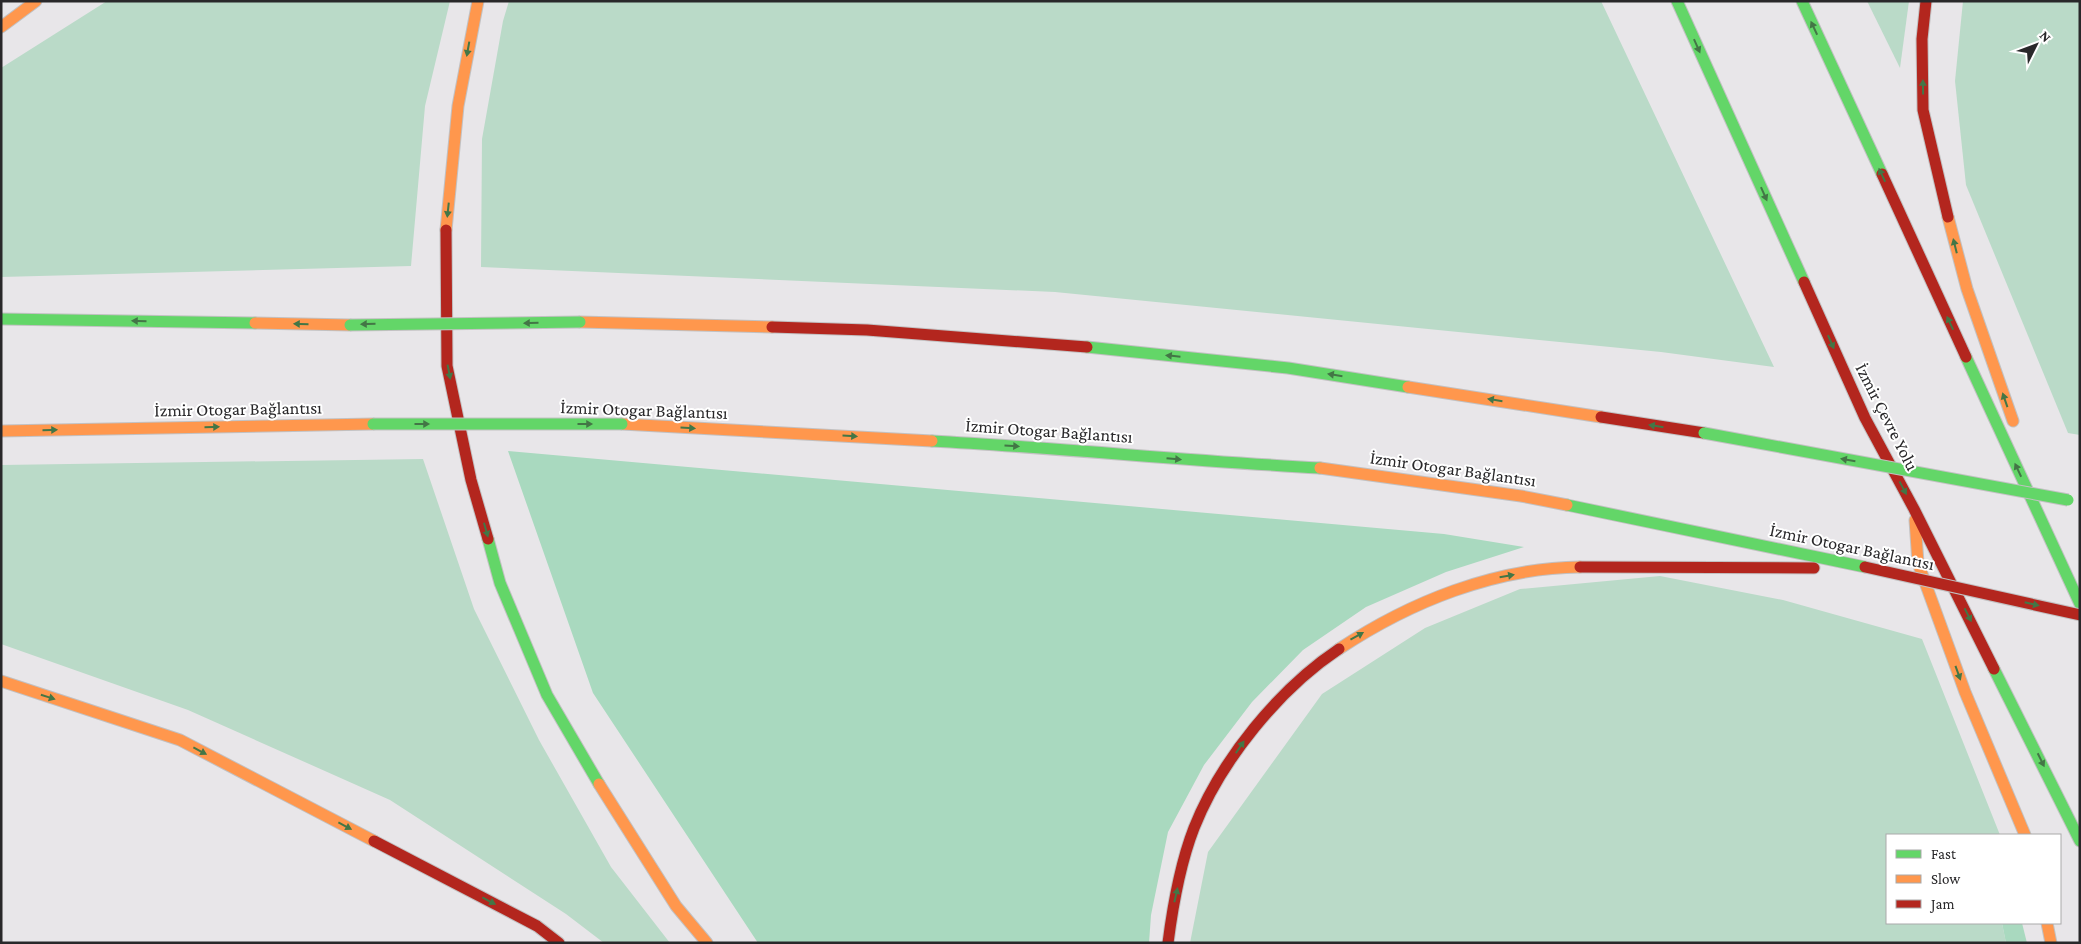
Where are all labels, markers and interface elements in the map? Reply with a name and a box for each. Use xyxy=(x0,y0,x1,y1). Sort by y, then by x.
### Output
north arrow xyxy=(2011,20,2061,70)
one-way arrow xyxy=(1810,21,1818,35)
text: N xyxy=(2037,27,2055,46)
one-way arrow xyxy=(1694,39,1702,53)
one-way arrow xyxy=(464,41,472,57)
one-way arrow xyxy=(1919,79,1927,95)
one-way arrow xyxy=(1878,168,1886,182)
one-way arrow xyxy=(1760,187,1768,201)
one-way arrow xyxy=(444,202,452,218)
one-way arrow xyxy=(1951,238,1959,253)
one-way arrow xyxy=(1946,316,1954,330)
one-way arrow xyxy=(131,317,147,325)
one-way arrow xyxy=(523,319,539,327)
one-way arrow xyxy=(293,320,309,328)
one-way arrow xyxy=(360,320,376,328)
one-way arrow xyxy=(1827,335,1835,349)
one-way arrow xyxy=(1165,352,1181,360)
street label: İzmir Çevre Yolu xyxy=(1851,360,1923,474)
one-way arrow xyxy=(445,365,453,381)
one-way arrow xyxy=(1326,371,1342,379)
one-way arrow xyxy=(2001,392,2009,407)
one-way arrow xyxy=(1487,396,1503,404)
street label: İzmir Otogar Bağlantısı xyxy=(560,397,728,423)
street label: İzmir Otogar Bağlantısı xyxy=(154,398,322,420)
street label: İzmir Otogar Bağlantısı xyxy=(965,415,1134,447)
one-way arrow xyxy=(414,420,430,428)
one-way arrow xyxy=(577,420,593,428)
one-way arrow xyxy=(1647,421,1663,429)
one-way arrow xyxy=(205,423,221,431)
one-way arrow xyxy=(680,424,696,432)
one-way arrow xyxy=(42,426,58,434)
one-way arrow xyxy=(842,432,858,440)
one-way arrow xyxy=(1004,442,1020,450)
street label: İzmir Otogar Bağlantısı xyxy=(1369,447,1538,491)
one-way arrow xyxy=(1166,455,1182,463)
one-way arrow xyxy=(1839,455,1855,463)
one-way arrow xyxy=(2014,463,2022,477)
one-way arrow xyxy=(1899,480,1907,495)
street label: İzmir Otogar Bağlantısı xyxy=(1768,520,1936,574)
one-way arrow xyxy=(482,523,490,538)
one-way arrow xyxy=(1499,572,1515,580)
one-way arrow xyxy=(2024,600,2039,608)
one-way arrow xyxy=(1964,607,1972,622)
one-way arrow xyxy=(1350,632,1365,640)
one-way arrow xyxy=(1955,665,1962,680)
one-way arrow xyxy=(40,693,55,701)
one-way arrow xyxy=(1235,740,1245,754)
one-way arrow xyxy=(193,747,208,755)
one-way arrow xyxy=(2037,753,2045,767)
one-way arrow xyxy=(337,822,352,830)
legend xyxy=(1886,834,2061,924)
text: Fast xyxy=(1931,846,1957,862)
text: Slow xyxy=(1931,871,1961,887)
one-way arrow xyxy=(1173,887,1181,902)
text: Jam xyxy=(1929,896,1954,913)
one-way arrow xyxy=(481,897,496,905)

